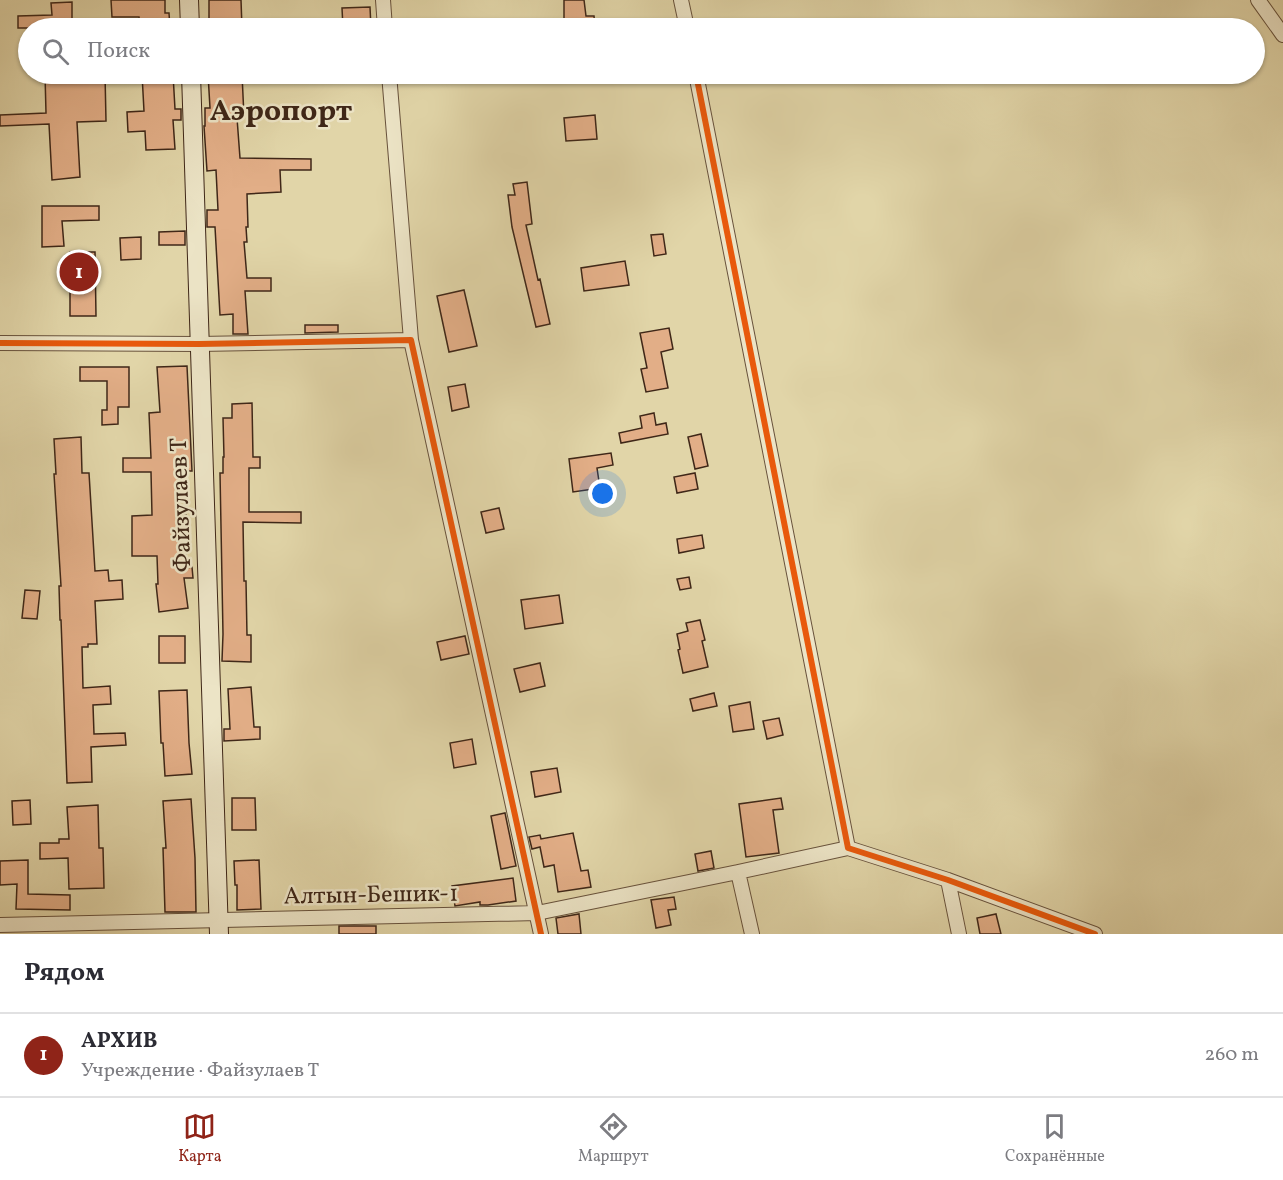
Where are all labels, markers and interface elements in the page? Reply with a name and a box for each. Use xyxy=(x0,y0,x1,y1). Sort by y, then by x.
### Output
search box xyxy=(18,18,1265,84)
icon: search xyxy=(39,35,72,68)
text: Поиск xyxy=(87,36,150,67)
district label: Аэропорт xyxy=(210,91,353,133)
pin: 1 xyxy=(60,250,98,294)
street label: Файзулаев Т xyxy=(163,437,201,573)
your location xyxy=(588,479,617,508)
street label: Алтын-Бешик-1 xyxy=(283,877,459,915)
text: Рядом xyxy=(24,955,104,991)
text: АРХИВ xyxy=(81,1026,158,1057)
text: 1 xyxy=(39,1041,48,1069)
text: 260 m xyxy=(1204,1041,1259,1069)
text: Учреждение · Файзулаев Т xyxy=(81,1057,319,1085)
tab: Карта xyxy=(178,1110,222,1168)
tab: Маршрут xyxy=(578,1110,649,1168)
tab: Сохранённые xyxy=(1005,1110,1105,1168)

